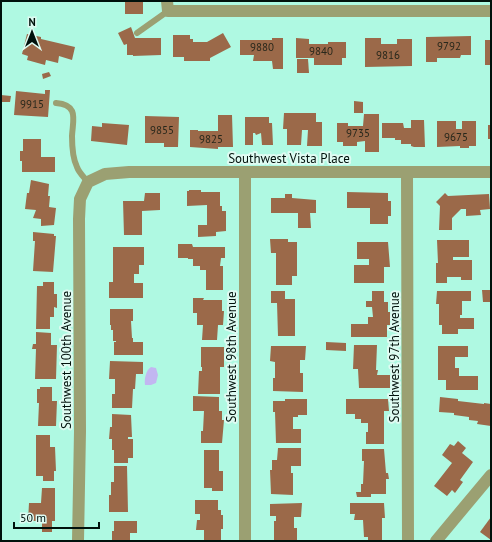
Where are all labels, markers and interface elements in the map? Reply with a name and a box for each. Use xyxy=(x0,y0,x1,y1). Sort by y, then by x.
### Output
north arrow xyxy=(12,12,52,52)
text: N xyxy=(28,15,36,29)
house number: 9792 xyxy=(437,39,461,53)
house number: 9880 xyxy=(250,40,274,54)
house number: 9840 xyxy=(309,44,333,58)
house number: 9816 xyxy=(376,48,400,62)
house number: 9915 xyxy=(20,97,44,111)
house number: 9855 xyxy=(150,123,174,137)
house number: 9735 xyxy=(346,126,370,140)
house number: 9675 xyxy=(444,130,468,144)
house number: 9825 xyxy=(199,132,223,146)
street label: Southwest Vista Place xyxy=(228,150,350,167)
street label: Southwest 100th Avenue xyxy=(58,291,75,429)
street label: Southwest 98th Avenue xyxy=(223,291,240,423)
street label: Southwest 97th Avenue xyxy=(386,292,403,422)
scale bar xyxy=(14,504,99,530)
text: 50 m xyxy=(20,510,46,525)

